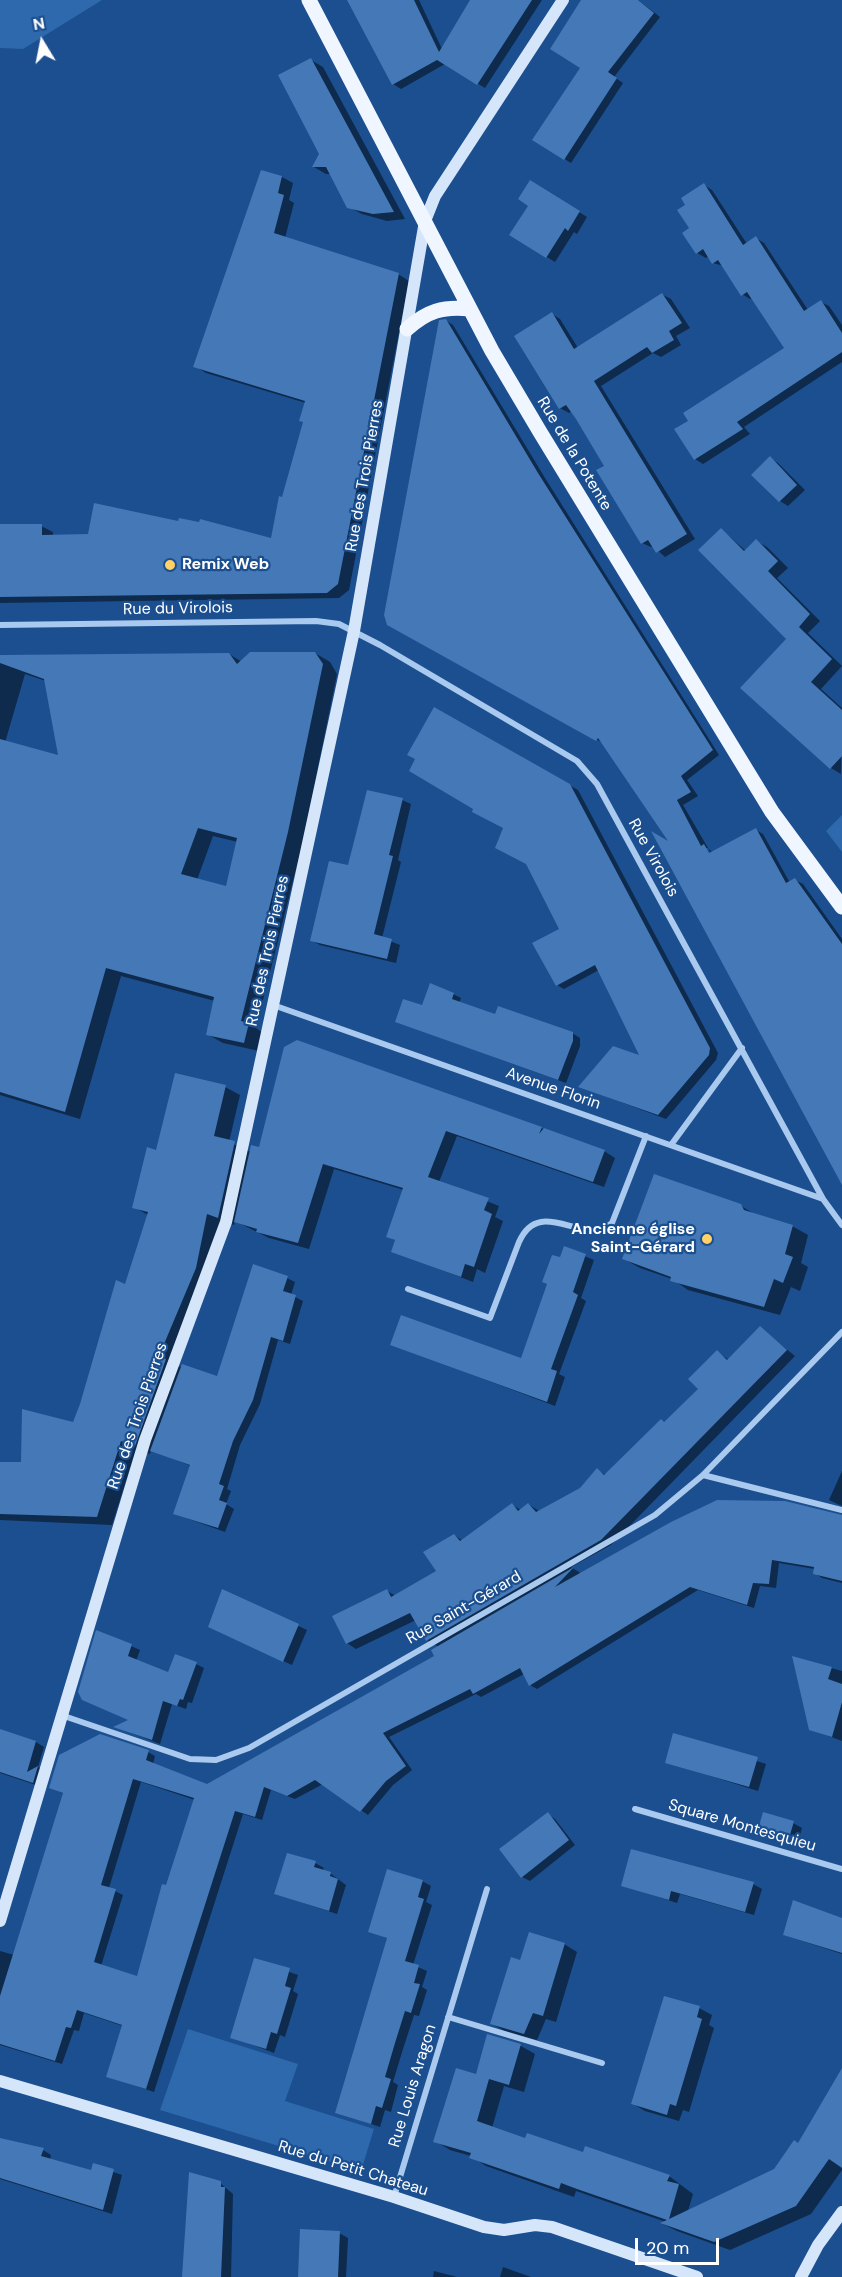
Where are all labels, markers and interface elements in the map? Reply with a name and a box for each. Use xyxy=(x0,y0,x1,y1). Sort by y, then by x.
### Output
north arrow xyxy=(12,12,72,72)
text: N xyxy=(31,12,46,35)
street label: Rue de la Potente xyxy=(532,394,616,514)
street label: Rue des Trois Pierres xyxy=(342,399,388,553)
place label: Remix Web xyxy=(182,555,269,575)
marker: Remix Web xyxy=(163,558,177,572)
street label: Rue du Virolois xyxy=(123,598,233,620)
street label: Rue Virolois xyxy=(624,815,682,901)
street label: Rue des Trois Pierres xyxy=(243,874,293,1028)
street label: Avenue Florin xyxy=(503,1064,603,1114)
place label: Ancienne église Saint-Gérard xyxy=(571,1220,695,1258)
marker: Ancienne église Saint-Gérard xyxy=(700,1232,714,1246)
street label: Rue des Trois Pierres xyxy=(104,1340,172,1492)
street label: Rue Saint-Gérard xyxy=(403,1567,525,1649)
street label: Square Montesquieu xyxy=(666,1796,818,1856)
street label: Rue Louis Aragon xyxy=(385,2022,441,2150)
street label: Rue du Petit Chateau xyxy=(276,2137,430,2201)
scale bar xyxy=(638,2226,722,2264)
text: 20 m xyxy=(646,2236,689,2260)

